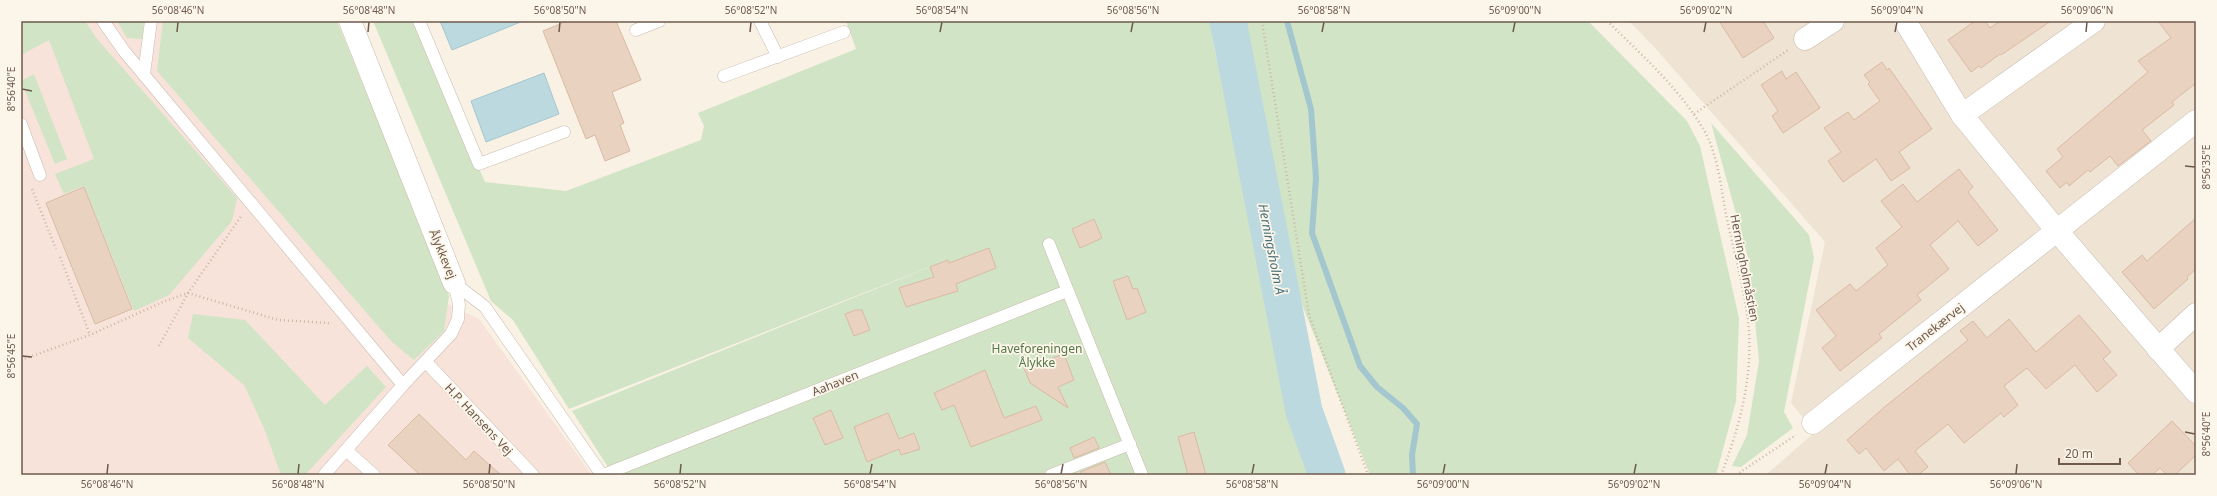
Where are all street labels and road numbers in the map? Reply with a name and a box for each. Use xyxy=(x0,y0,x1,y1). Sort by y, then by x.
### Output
street label: Herningholmåstien xyxy=(1726,213,1764,323)
street label: Ålykkevej xyxy=(425,227,461,281)
street label: Tranekærvej xyxy=(1902,299,1968,355)
street label: Aahaven xyxy=(809,366,861,400)
street label: H.P. Hansens Vej xyxy=(441,379,517,459)

